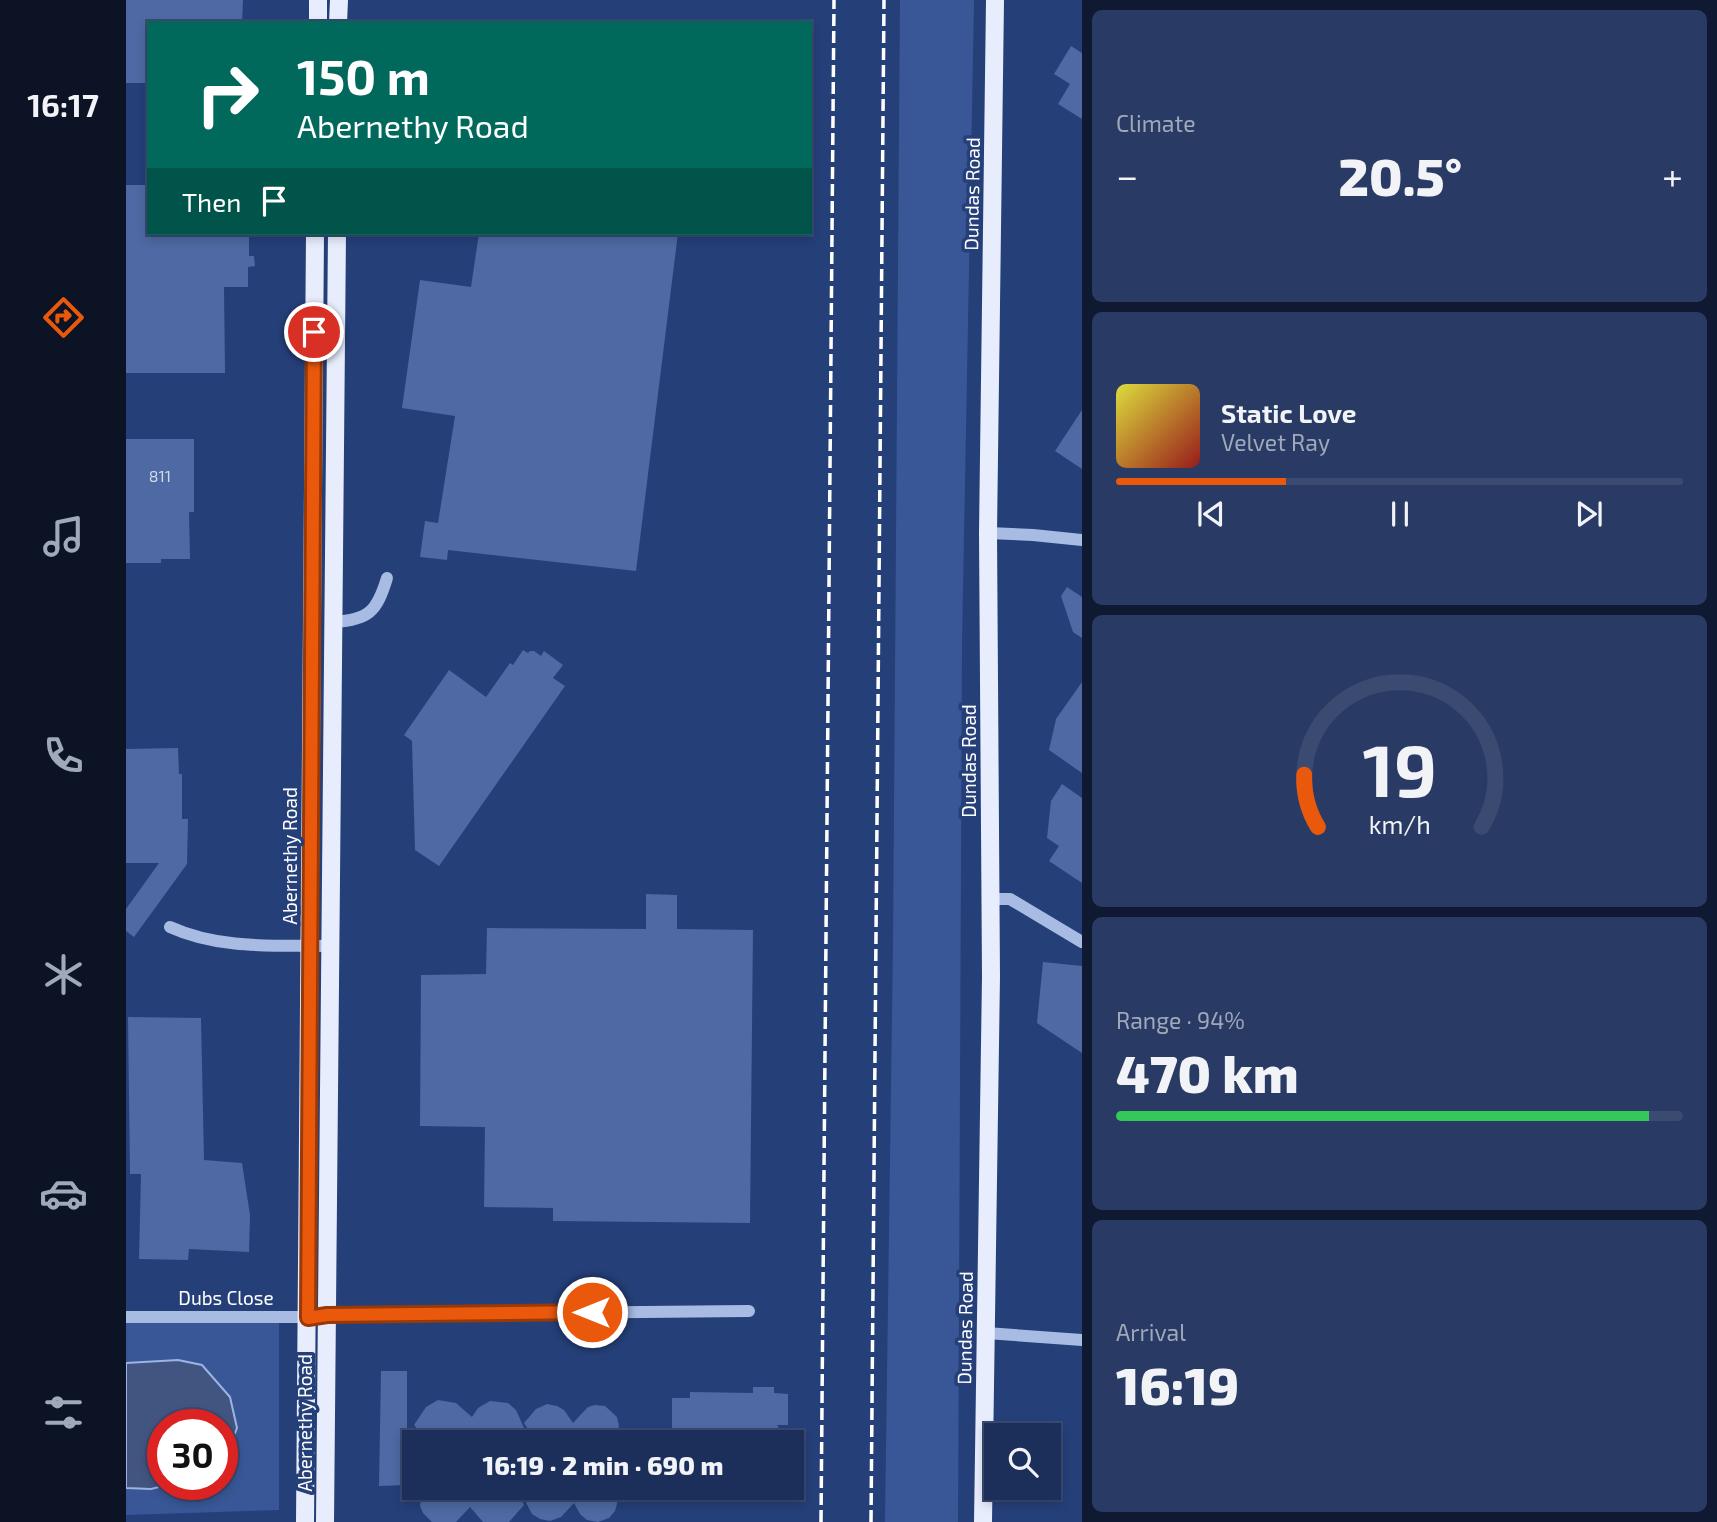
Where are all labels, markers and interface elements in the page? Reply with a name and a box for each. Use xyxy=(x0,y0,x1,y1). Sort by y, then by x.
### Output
text: 150 m xyxy=(297,46,430,105)
icon: right xyxy=(182,49,273,140)
text: 16:17 xyxy=(27,85,99,123)
text: Abernethy Road xyxy=(297,106,529,144)
text: Climate xyxy=(1116,109,1196,137)
street label: Dundas Road xyxy=(959,137,984,251)
text: 20.5° xyxy=(1338,144,1462,206)
text: − xyxy=(1116,152,1138,198)
text: + xyxy=(1662,152,1683,198)
icon: arrive xyxy=(255,182,293,220)
text: Then xyxy=(182,186,241,217)
icon: directions xyxy=(39,293,88,342)
pin xyxy=(284,302,344,362)
icon: arrive xyxy=(295,313,333,351)
text: Static Love xyxy=(1221,397,1357,428)
text: Velvet Ray xyxy=(1221,428,1330,456)
house number: 811 xyxy=(149,466,171,485)
icon: previous xyxy=(1192,495,1230,533)
icon: pause xyxy=(1381,495,1419,533)
icon: next xyxy=(1570,495,1608,533)
icon: music xyxy=(39,512,88,561)
street label: Dundas Road xyxy=(957,704,980,818)
text: 19 xyxy=(1362,724,1437,812)
icon: phone xyxy=(39,731,88,780)
street label: Abernethy Road xyxy=(278,787,301,925)
text: km/h xyxy=(1368,809,1431,839)
icon: climate xyxy=(39,950,88,999)
text: Range · 94% xyxy=(1116,1006,1245,1034)
text: 470 km xyxy=(1116,1041,1299,1103)
icon: car xyxy=(39,1169,88,1218)
street label: Dundas Road xyxy=(952,1271,977,1385)
position arrow xyxy=(555,1275,629,1349)
street label: Dubs Close xyxy=(178,1286,274,1309)
text: Arrival xyxy=(1116,1318,1186,1346)
text: 16:19 xyxy=(1116,1353,1239,1415)
street label: Abernethy Road xyxy=(293,1354,316,1492)
icon: filters xyxy=(39,1388,88,1437)
speed limit sign: 30 xyxy=(147,1409,238,1500)
map controls xyxy=(984,1423,1061,1500)
button: search xyxy=(984,1423,1061,1500)
text: 16:19 · 2 min · 690 m xyxy=(482,1449,724,1480)

